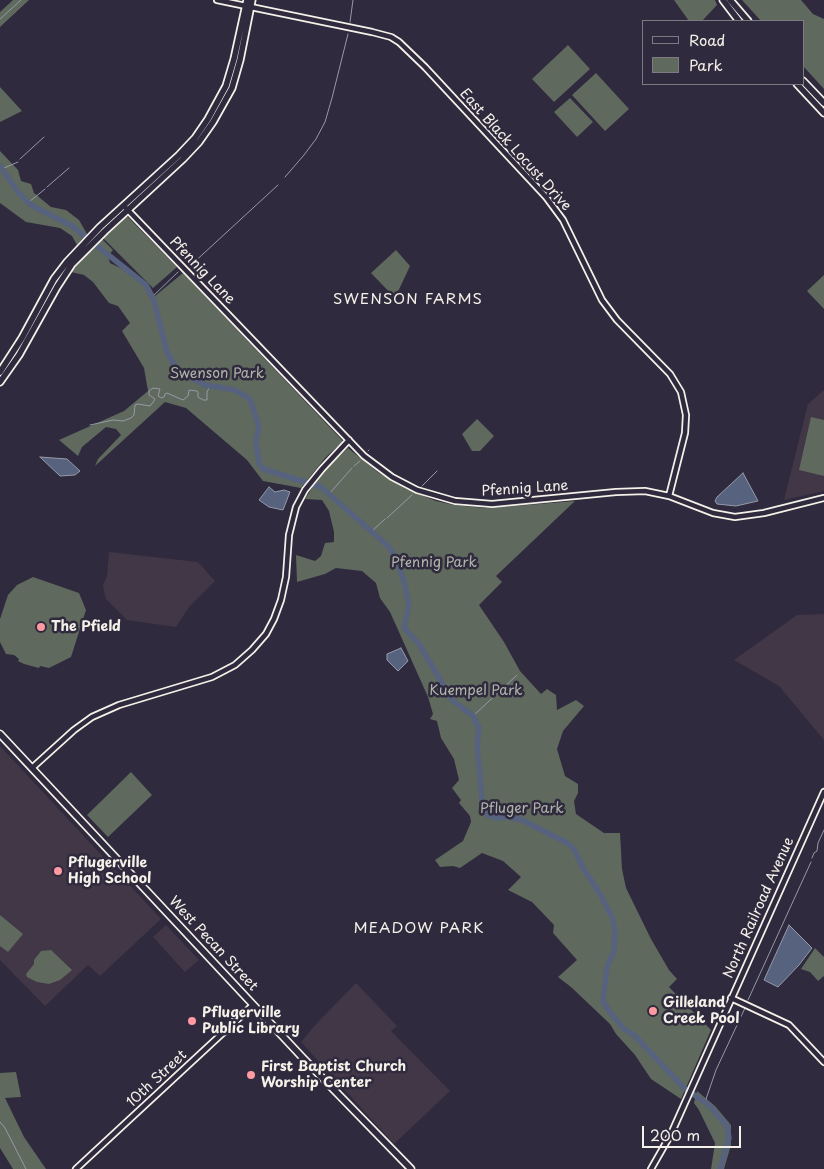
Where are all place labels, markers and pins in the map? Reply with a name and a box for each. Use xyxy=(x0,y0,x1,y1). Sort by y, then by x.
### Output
place label: The Pfield xyxy=(51,619,121,635)
marker: The Pfield xyxy=(35,621,47,633)
place label: Pflugerville High School xyxy=(68,855,151,888)
marker: Pflugerville High School xyxy=(52,865,64,877)
place label: Gilleland Creek Pool xyxy=(663,995,739,1028)
place label: Pflugerville Public Library xyxy=(202,1005,300,1038)
marker: Gilleland Creek Pool xyxy=(647,1005,659,1017)
marker: Pflugerville Public Library xyxy=(186,1015,198,1027)
place label: First Baptist Church Worship Center xyxy=(261,1059,406,1092)
marker: First Baptist Church Worship Center xyxy=(245,1069,257,1081)

